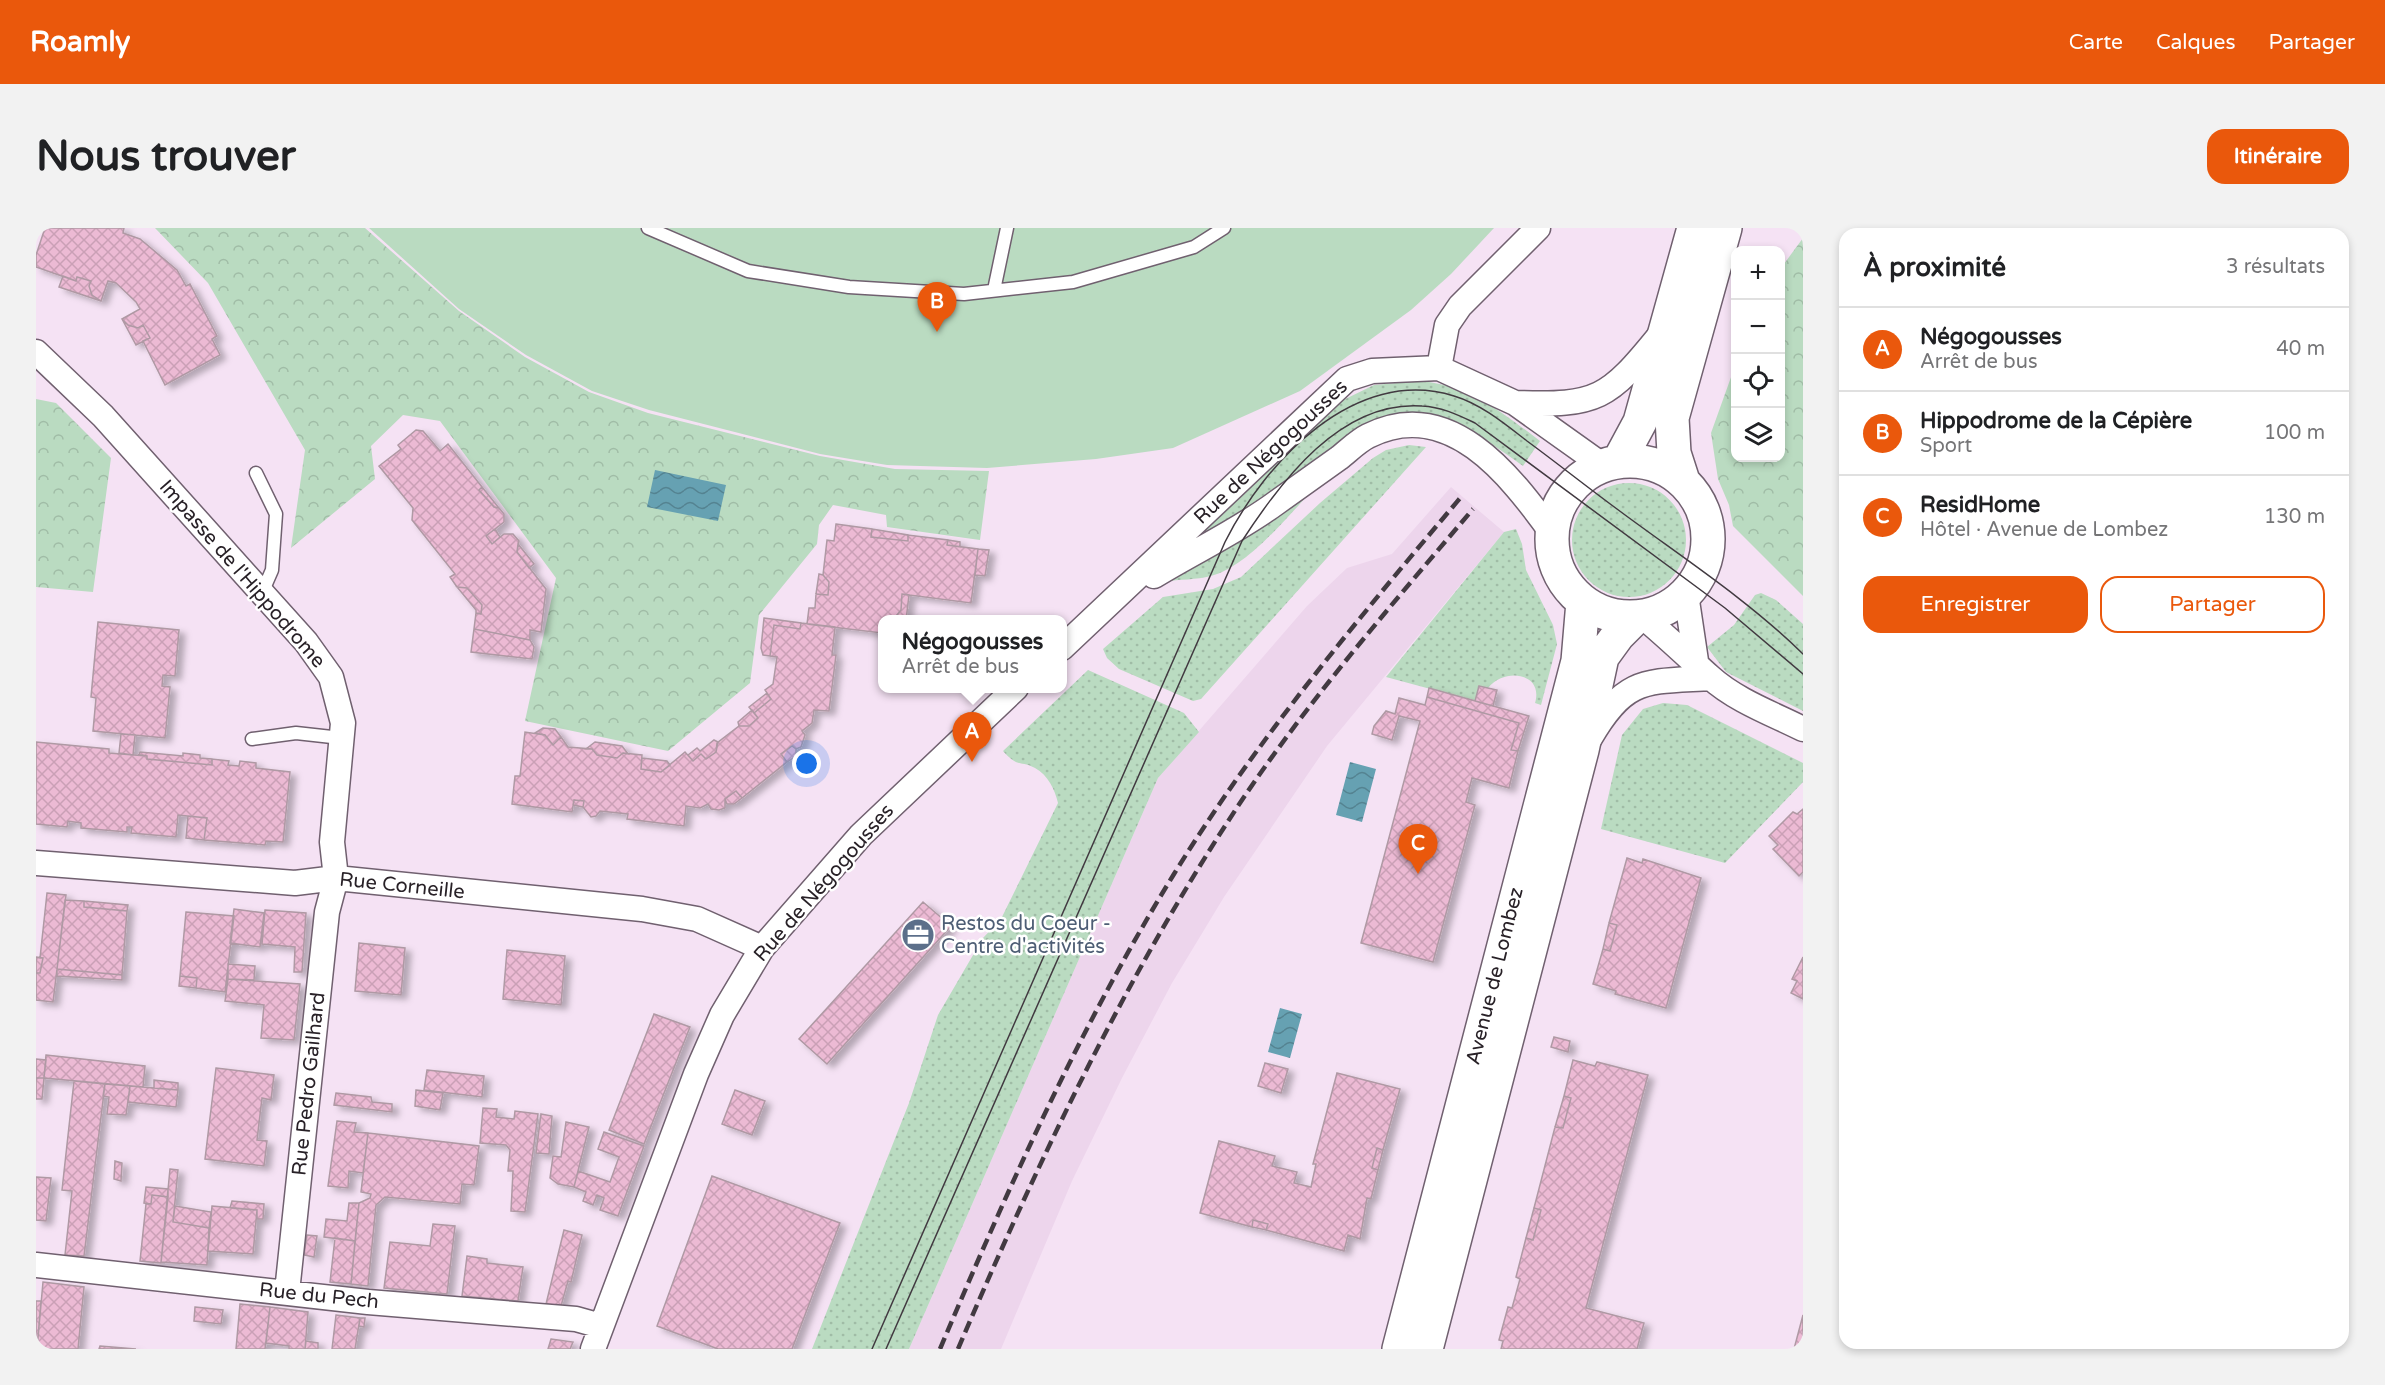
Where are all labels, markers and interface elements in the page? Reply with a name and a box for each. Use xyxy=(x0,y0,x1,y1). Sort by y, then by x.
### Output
text: Roamly xyxy=(30,25,130,59)
text: Carte xyxy=(2069,30,2123,55)
text: Calques xyxy=(2156,30,2236,55)
text: Partager xyxy=(2269,30,2355,55)
button: Itinéraire xyxy=(2207,129,2349,184)
text: Nous trouver xyxy=(36,131,296,182)
map controls xyxy=(1731,246,1785,462)
button: + xyxy=(1731,246,1785,300)
text: À proximité xyxy=(1863,252,2006,283)
text: 3 résultats xyxy=(2226,255,2325,279)
pin: B xyxy=(918,282,956,332)
button: − xyxy=(1731,300,1785,354)
text: Négogousses xyxy=(1920,324,2062,350)
text: A xyxy=(1875,337,1890,361)
text: 40 m xyxy=(2276,337,2325,361)
text: Arrêt de bus xyxy=(1920,350,2038,374)
button: locate xyxy=(1731,354,1785,408)
street label: Rue de Négogousses xyxy=(1189,375,1353,529)
button: layers xyxy=(1731,408,1785,462)
text: Hippodrome de la Cépière xyxy=(1920,408,2192,434)
text: B xyxy=(1876,421,1889,445)
text: 100 m xyxy=(2264,421,2325,445)
text: Sport xyxy=(1920,434,1972,458)
street label: Impasse de l'Hippodrome xyxy=(154,475,330,673)
text: ResidHome xyxy=(1920,492,2040,518)
text: C xyxy=(1876,505,1889,529)
text: 130 m xyxy=(2264,505,2325,529)
text: Hôtel · Avenue de Lombez xyxy=(1920,518,2168,542)
button: Enregistrer xyxy=(1863,576,2088,633)
button: Partager xyxy=(2100,576,2325,633)
popup xyxy=(878,615,1067,693)
text: Négogousses xyxy=(902,629,1043,655)
text: Arrêt de bus xyxy=(902,655,1019,679)
pin: A xyxy=(952,712,992,762)
your location xyxy=(792,749,821,778)
street label: Rue de Négogousses xyxy=(749,799,899,967)
pin: C xyxy=(1398,824,1438,874)
street label: Rue Corneille xyxy=(338,867,466,905)
street label: Avenue de Lombez xyxy=(1461,885,1529,1067)
place label: Restos du Coeur - Centre d'activités xyxy=(941,912,1111,959)
office icon: Restos du Coeur - Centre d'activités xyxy=(900,917,936,953)
street label: Rue Pedro Gailhard xyxy=(287,991,331,1177)
street label: Rue du Pech xyxy=(258,1278,380,1314)

